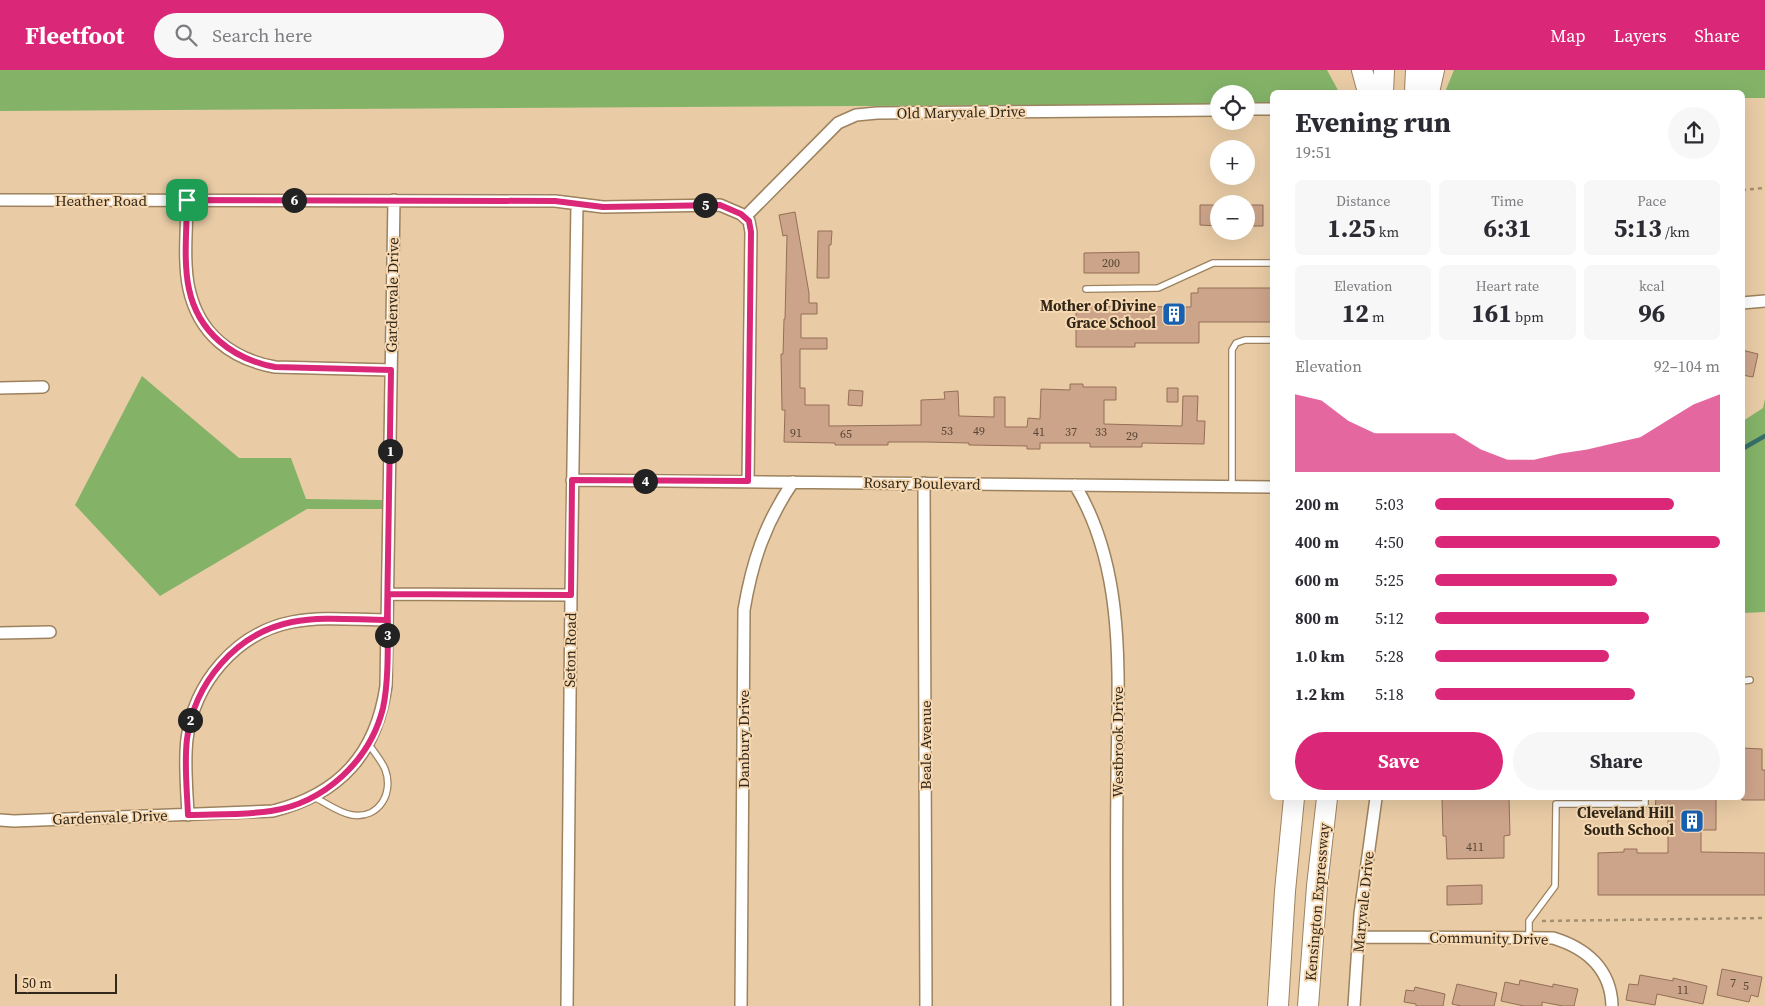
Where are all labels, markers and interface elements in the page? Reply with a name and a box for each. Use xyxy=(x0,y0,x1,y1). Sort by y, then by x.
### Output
search box xyxy=(154,13,504,58)
text: Fleetfoot xyxy=(25,19,124,52)
icon: search xyxy=(172,21,200,49)
text: Search here xyxy=(212,22,313,48)
text: Map xyxy=(1550,23,1585,48)
text: Layers xyxy=(1613,23,1666,48)
text: Share xyxy=(1694,23,1740,48)
map controls xyxy=(1210,85,1255,240)
button: locate xyxy=(1210,85,1255,130)
street label: Old Maryvale Drive xyxy=(896,100,1026,124)
text: Evening run xyxy=(1295,103,1451,141)
button: share xyxy=(1668,107,1720,159)
button: + xyxy=(1210,140,1255,185)
text: 19:51 xyxy=(1295,141,1332,163)
pin xyxy=(166,179,208,221)
icon: arrive xyxy=(173,186,201,214)
pin: 6 xyxy=(282,188,306,212)
street label: Heather Road xyxy=(55,190,148,211)
text: 6 xyxy=(291,190,298,210)
text: Distance xyxy=(1336,191,1390,211)
text: Time xyxy=(1491,191,1524,211)
text: Pace xyxy=(1637,191,1667,211)
pin: 5 xyxy=(692,192,718,218)
text: 5 xyxy=(702,195,709,215)
button: − xyxy=(1210,195,1255,240)
text: 1.25 xyxy=(1327,211,1375,245)
text: 6:31 xyxy=(1483,211,1532,245)
text: 5:13 xyxy=(1614,211,1662,245)
text: km xyxy=(1375,222,1399,242)
text: /km xyxy=(1662,222,1690,242)
street label: Gardenvale Drive xyxy=(380,237,404,353)
house number: 200 xyxy=(1102,255,1120,271)
text: Elevation xyxy=(1334,276,1392,296)
text: Heart rate xyxy=(1476,276,1539,296)
text: kcal xyxy=(1639,276,1665,296)
place label: Mother of Divine Grace School xyxy=(1040,295,1156,333)
text: 12 xyxy=(1342,296,1369,330)
text: 161 xyxy=(1471,296,1512,330)
text: 96 xyxy=(1638,296,1665,330)
building icon: Mother of Divine Grace School xyxy=(1161,301,1187,327)
text: m xyxy=(1369,307,1385,327)
text: bpm xyxy=(1512,307,1544,327)
text: Elevation xyxy=(1295,355,1362,377)
text: 92–104 m xyxy=(1654,355,1720,377)
house number: 53 xyxy=(941,423,953,439)
house number: 49 xyxy=(973,423,985,439)
house number: 41 xyxy=(1033,424,1045,440)
house number: 37 xyxy=(1065,424,1077,440)
house number: 33 xyxy=(1095,424,1107,440)
house number: 91 xyxy=(790,425,802,441)
house number: 65 xyxy=(840,426,852,442)
house number: 29 xyxy=(1126,428,1138,444)
pin: 1 xyxy=(378,438,402,464)
text: 1 xyxy=(387,441,394,461)
pin: 4 xyxy=(632,468,658,494)
text: 4 xyxy=(642,471,649,491)
street label: Rosary Boulevard xyxy=(863,471,981,495)
text: 200 m xyxy=(1295,493,1339,515)
text: 5:03 xyxy=(1375,493,1404,515)
text: 400 m xyxy=(1295,531,1339,553)
text: 4:50 xyxy=(1375,531,1404,553)
text: 600 m xyxy=(1295,569,1339,591)
text: 5:25 xyxy=(1375,569,1404,591)
text: 800 m xyxy=(1295,607,1339,629)
text: 5:12 xyxy=(1375,607,1404,629)
street label: Seton Road xyxy=(559,612,581,688)
pin: 3 xyxy=(374,622,400,648)
text: 3 xyxy=(384,625,391,645)
text: 1.0 km xyxy=(1295,645,1345,667)
text: 5:28 xyxy=(1375,645,1404,667)
text: 1.2 km xyxy=(1295,683,1345,705)
text: 5:18 xyxy=(1375,683,1404,705)
street label: Westbrook Drive xyxy=(1107,686,1128,798)
street label: Danbury Drive xyxy=(733,689,754,788)
street label: Beale Avenue xyxy=(915,700,936,790)
pin: 2 xyxy=(178,708,202,732)
text: 2 xyxy=(187,710,194,730)
button: Save xyxy=(1295,732,1503,790)
button: Share xyxy=(1513,732,1720,790)
place label: Cleveland Hill South School xyxy=(1577,802,1674,840)
street label: Gardenvale Drive xyxy=(52,804,168,830)
building icon: Cleveland Hill South School xyxy=(1679,808,1705,834)
street label: Kensington Expressway xyxy=(1300,822,1334,982)
house number: 411 xyxy=(1466,839,1484,855)
street label: Maryvale Drive xyxy=(1347,850,1379,954)
street label: Community Drive xyxy=(1429,926,1549,950)
scale bar xyxy=(15,971,118,994)
text: 50 m xyxy=(22,973,52,993)
house number: 7 xyxy=(1730,975,1736,991)
house number: 5 xyxy=(1743,978,1749,994)
house number: 11 xyxy=(1677,982,1689,998)

